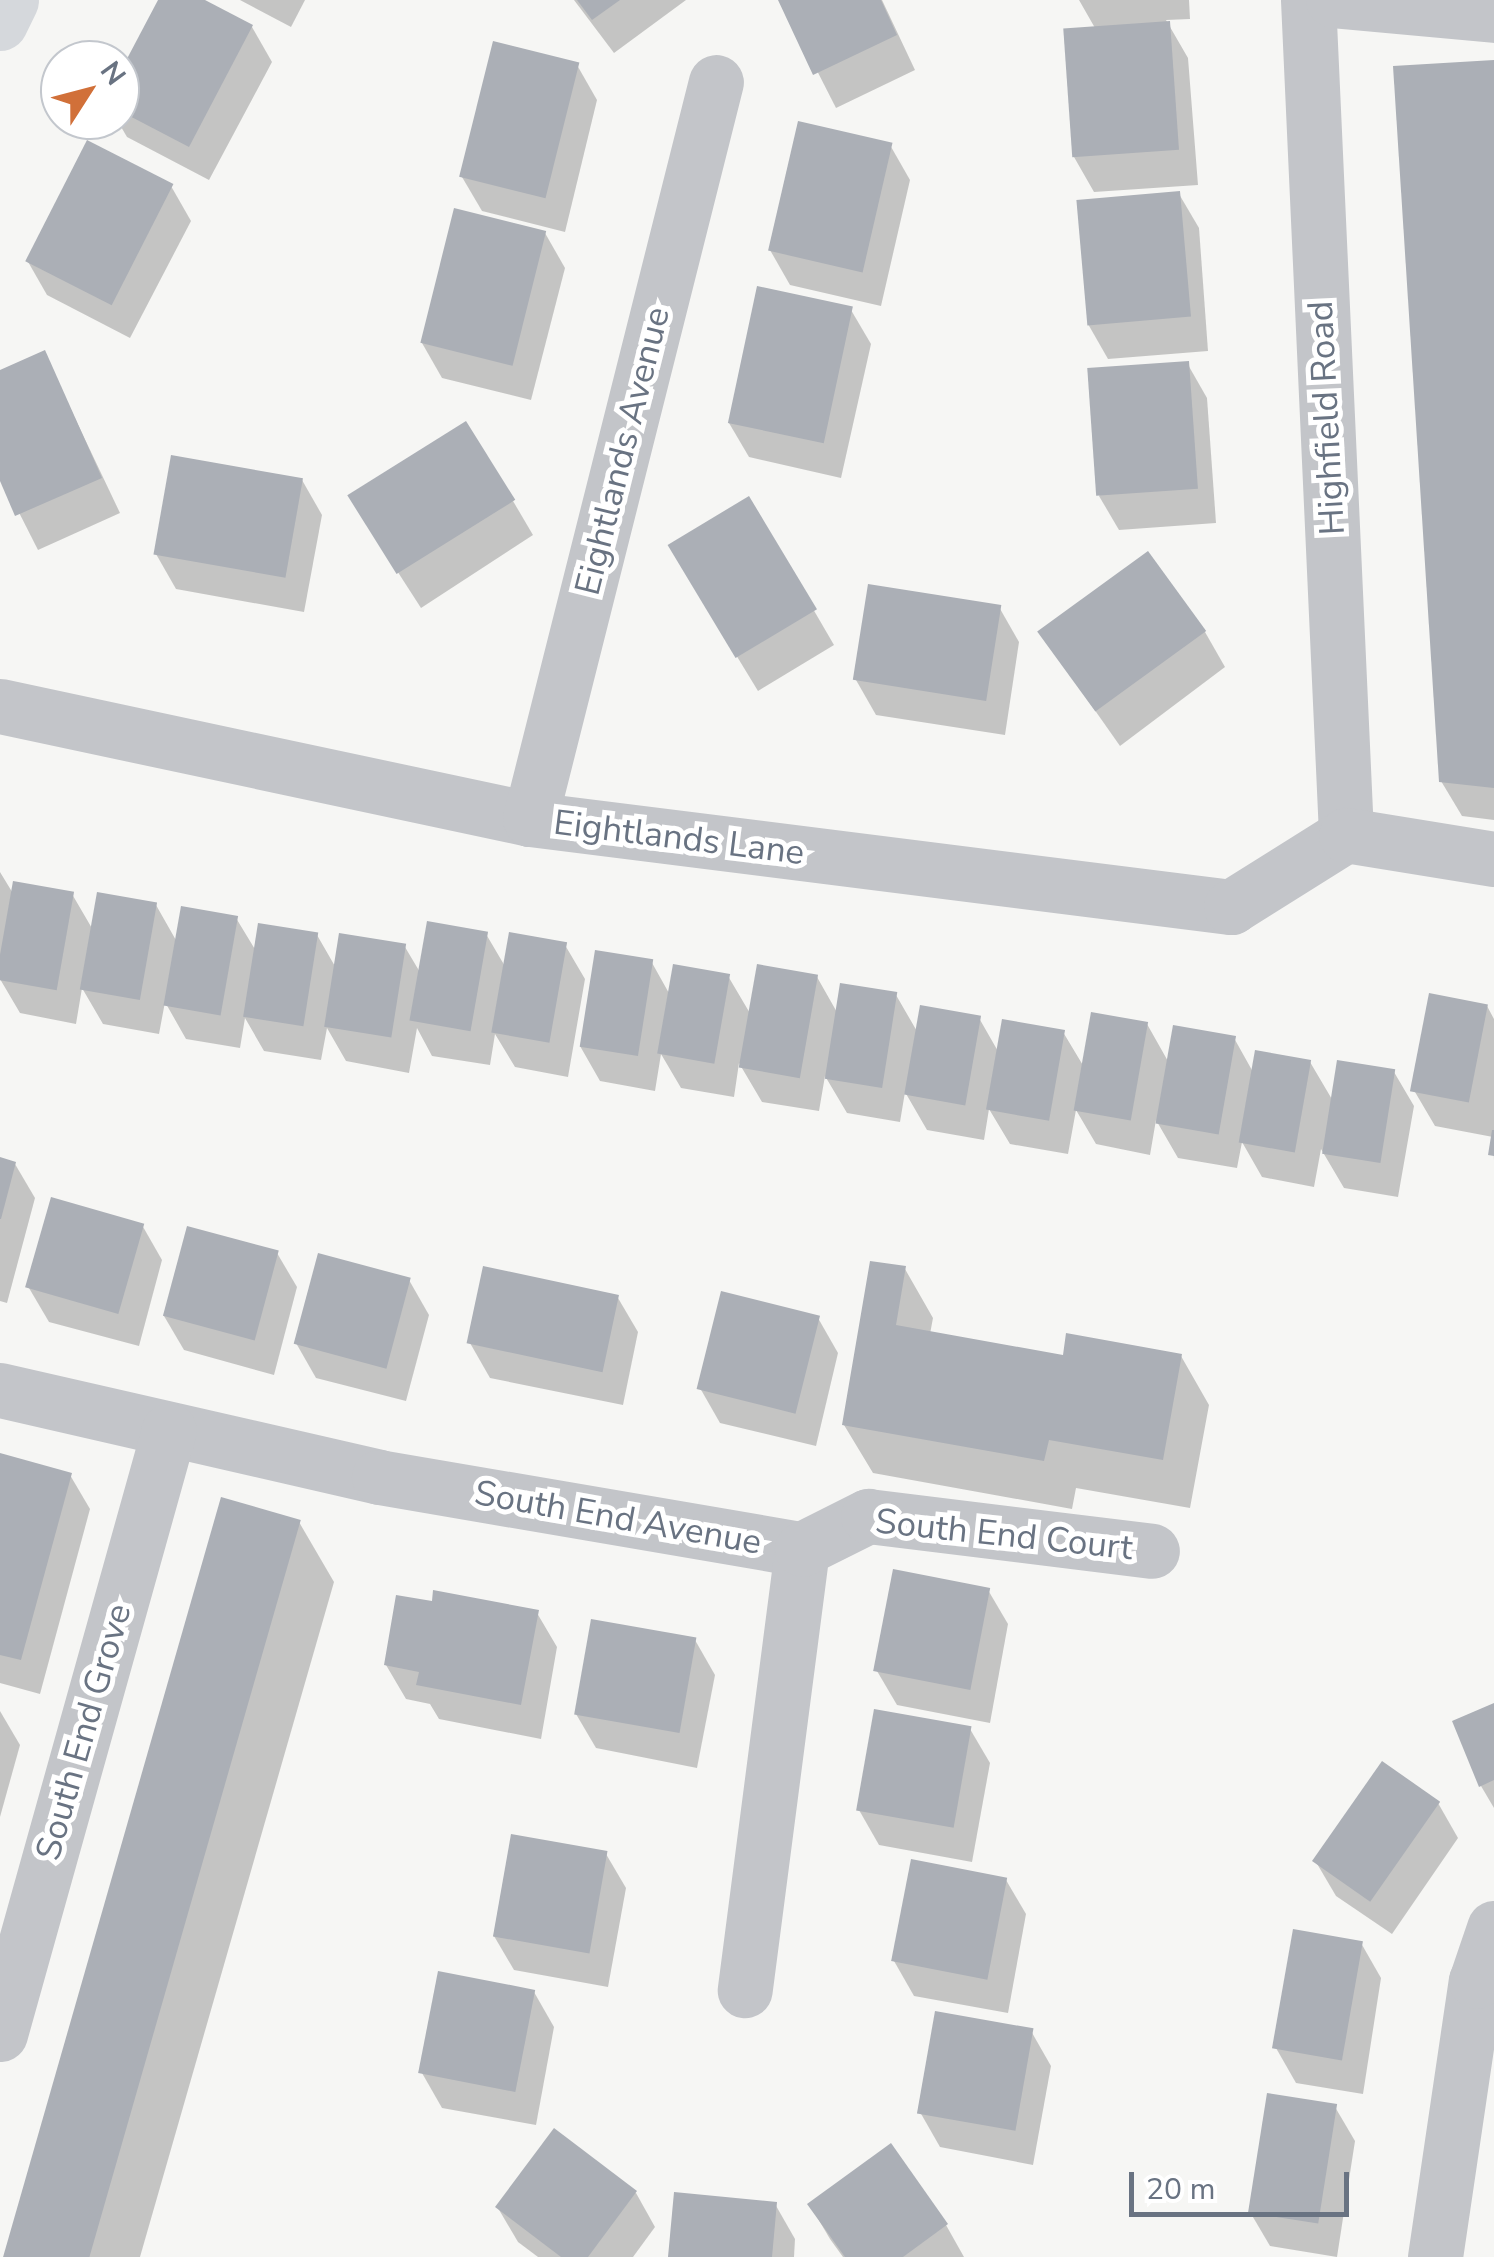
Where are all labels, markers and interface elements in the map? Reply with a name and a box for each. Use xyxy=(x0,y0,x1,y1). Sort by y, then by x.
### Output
north arrow xyxy=(40,40,140,140)
text: N xyxy=(91,54,134,93)
street label: Highfield Road xyxy=(1300,300,1354,536)
street label: Eightlands Avenue xyxy=(567,303,679,599)
street label: Eightlands Lane xyxy=(551,802,807,874)
street label: South End Avenue xyxy=(471,1472,765,1564)
street label: South End Court xyxy=(873,1501,1135,1569)
street label: South End Grove xyxy=(27,1599,141,1865)
scale bar xyxy=(1134,2152,1354,2214)
text: 20 m xyxy=(1146,2169,1215,2210)

